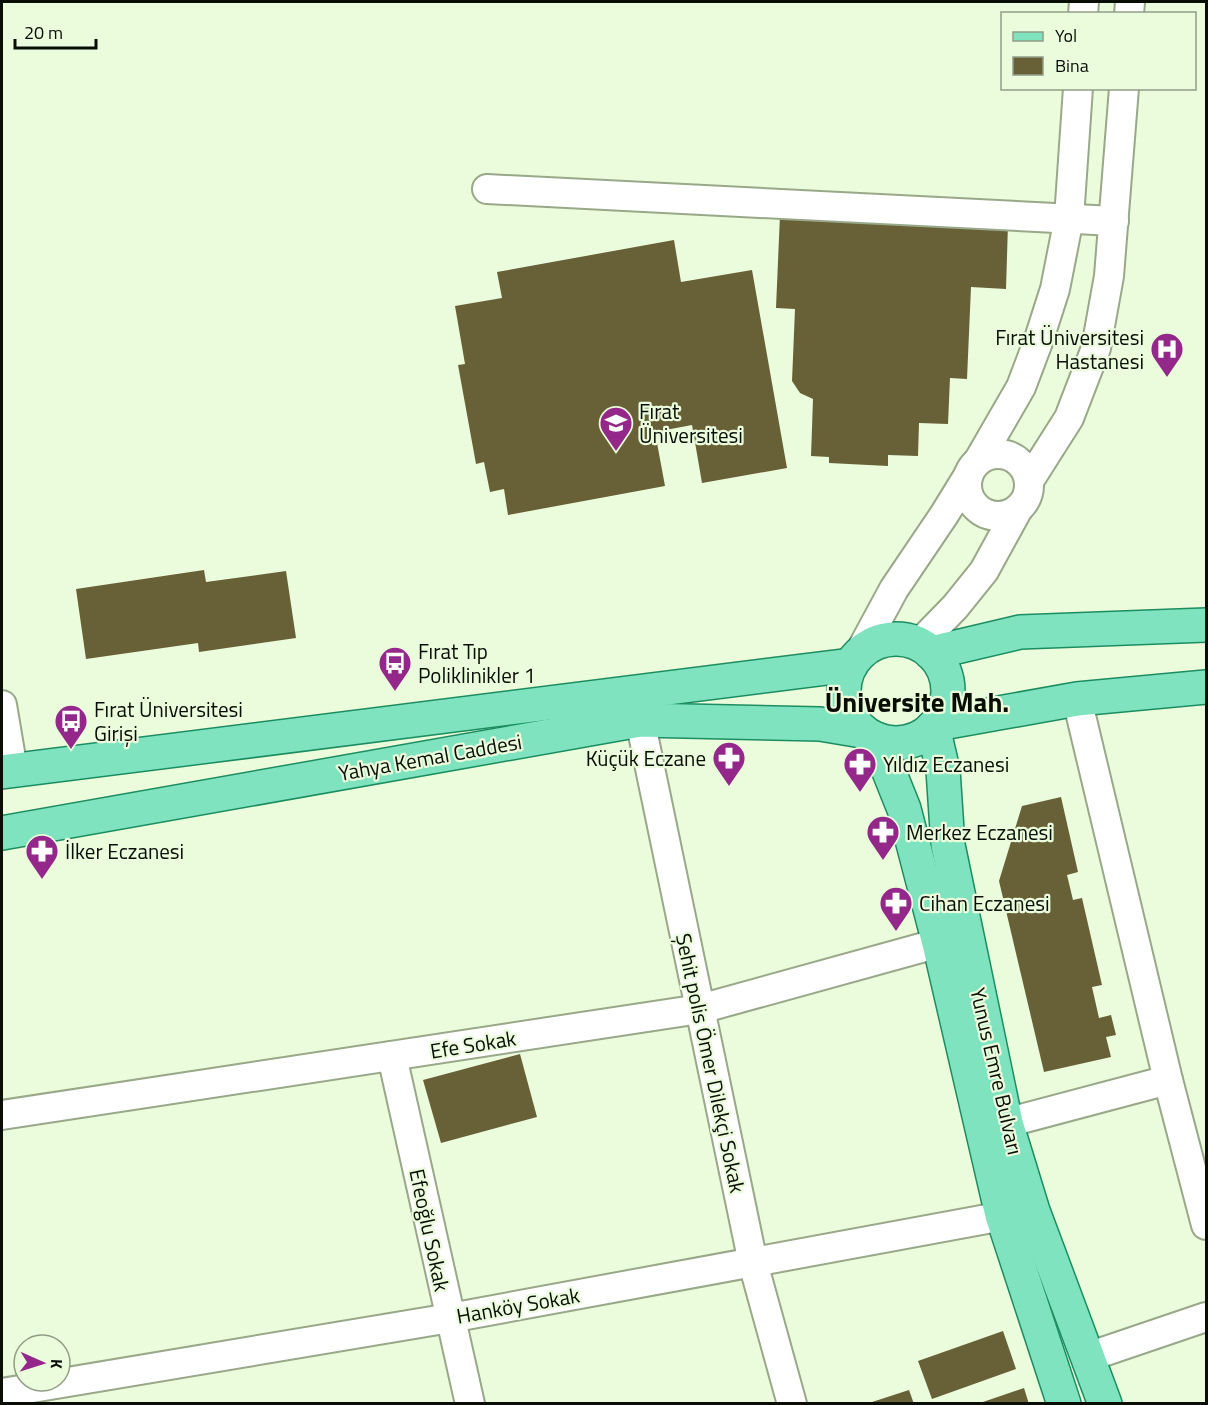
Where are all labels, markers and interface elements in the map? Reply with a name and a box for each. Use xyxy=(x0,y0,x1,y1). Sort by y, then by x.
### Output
scale bar xyxy=(15,12,96,50)
legend xyxy=(1001,12,1196,90)
text: 20 m xyxy=(24,19,63,46)
text: Yol xyxy=(1055,22,1077,49)
text: Bina xyxy=(1055,52,1089,79)
place label: Fırat Üniversitesi Hastanesi xyxy=(995,321,1144,377)
hospital icon: Fırat Üniversitesi Hastanesi xyxy=(1149,331,1185,378)
place label: Fırat Üniversitesi xyxy=(639,395,743,451)
school or university icon: Fırat Üniversitesi xyxy=(598,405,634,452)
place label: Fırat Tıp Poliklinikler 1 xyxy=(418,635,535,691)
bus stop icon: Fırat Tıp Poliklinikler 1 xyxy=(377,645,413,692)
district label: Üniversite Mah. xyxy=(825,681,1009,722)
place label: Fırat Üniversitesi Girişi xyxy=(94,693,243,749)
bus stop icon: Fırat Üniversitesi Girişi xyxy=(53,703,89,750)
street label: Yahya Kemal Caddesi xyxy=(336,725,524,789)
pharmacy icon: Küçük Eczane xyxy=(711,740,747,787)
place label: Küçük Eczane xyxy=(586,742,706,774)
pharmacy icon: Yıldız Eczanesi xyxy=(842,746,878,793)
place label: Yıldız Eczanesi xyxy=(883,748,1009,780)
pharmacy icon: Merkez Eczanesi xyxy=(865,814,901,861)
place label: Merkez Eczanesi xyxy=(906,816,1053,848)
pharmacy icon: İlker Eczanesi xyxy=(24,833,60,880)
place label: İlker Eczanesi xyxy=(65,835,184,867)
pharmacy icon: Cihan Eczanesi xyxy=(878,885,914,932)
place label: Cihan Eczanesi xyxy=(919,887,1050,919)
street label: Şehit polis Ömer Dilekçi Sokak xyxy=(668,930,754,1196)
street label: Yunus Emre Bulvarı xyxy=(962,984,1032,1158)
street label: Efe Sokak xyxy=(428,1021,518,1067)
street label: Efeoğlu Sokak xyxy=(401,1166,459,1294)
street label: Hanköy Sokak xyxy=(454,1278,582,1332)
north arrow xyxy=(12,1333,72,1393)
text: K xyxy=(45,1358,69,1370)

